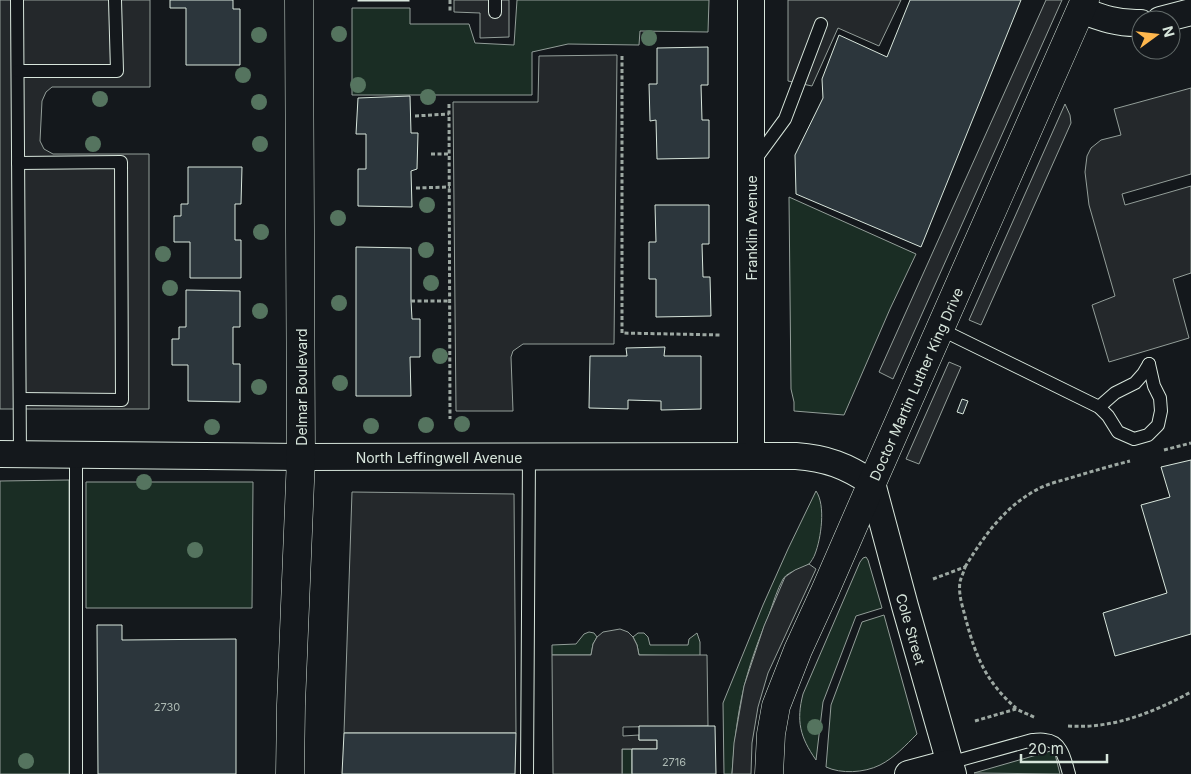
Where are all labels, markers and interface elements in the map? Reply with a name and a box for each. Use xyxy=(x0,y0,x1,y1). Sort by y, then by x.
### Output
north arrow xyxy=(1131,10,1181,60)
text: N xyxy=(1159,24,1179,39)
street label: Franklin Avenue xyxy=(743,175,760,281)
street label: Doctor Martin Luther King Drive xyxy=(866,285,966,483)
street label: Delmar Boulevard xyxy=(293,328,310,446)
street label: North Leffingwell Avenue xyxy=(356,449,522,466)
street label: Cole Street xyxy=(893,591,929,667)
house number: 2730 xyxy=(154,700,180,714)
scale bar xyxy=(1021,732,1107,764)
text: 20 m xyxy=(1028,739,1064,758)
house number: 2716 xyxy=(662,755,686,769)

